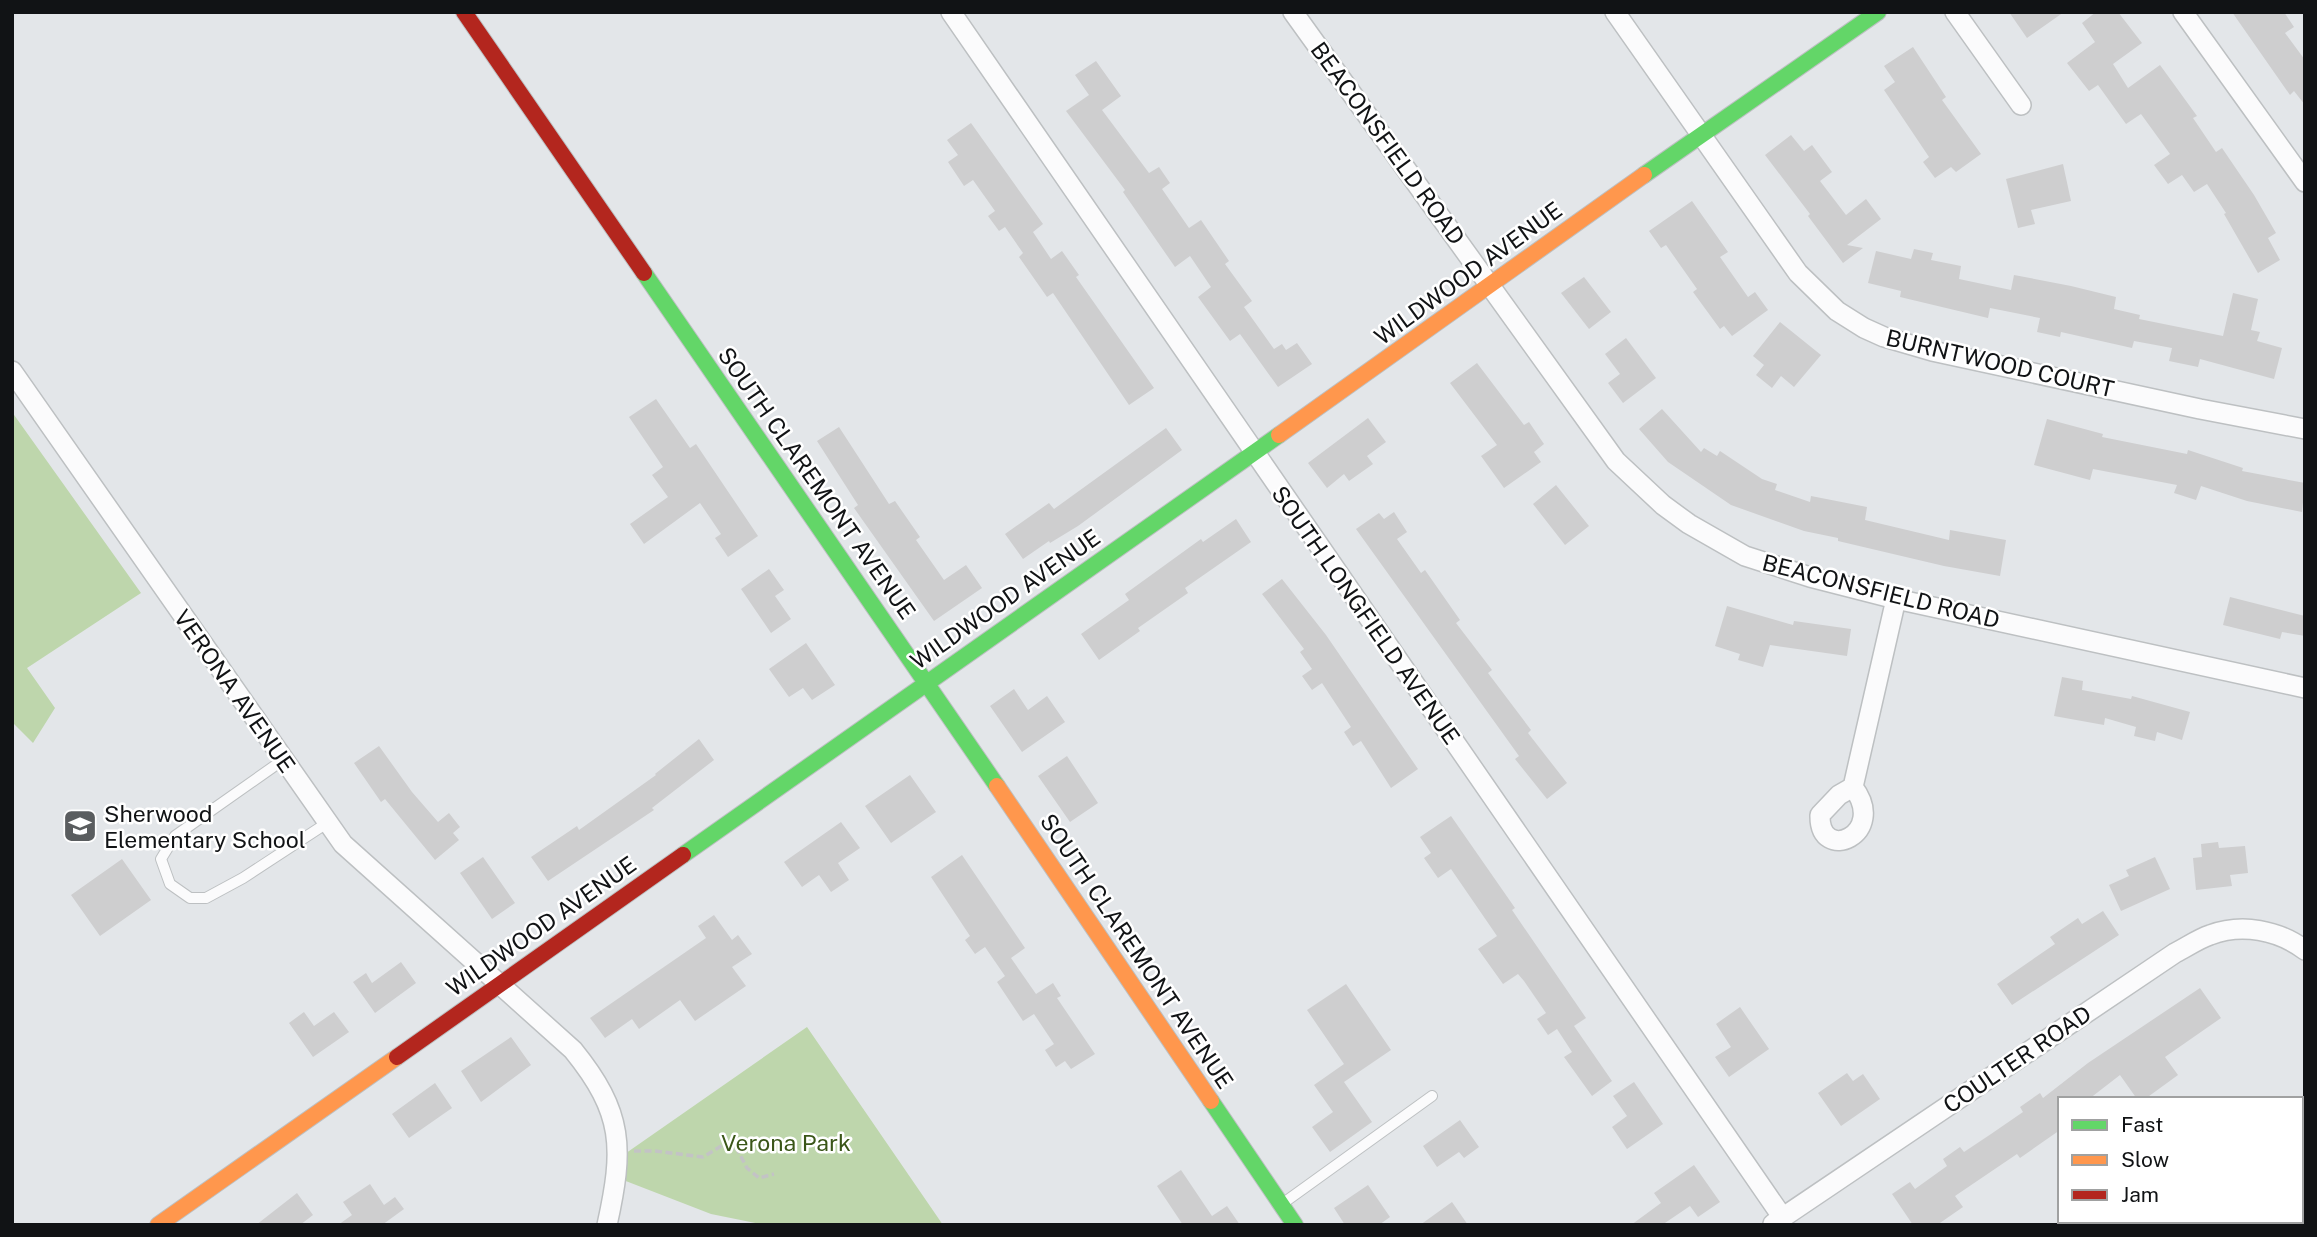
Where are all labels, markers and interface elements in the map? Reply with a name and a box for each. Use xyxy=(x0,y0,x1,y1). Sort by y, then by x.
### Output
street label: BEACONSFIELD ROAD xyxy=(1305,36,1471,250)
street label: WILDWOOD AVENUE xyxy=(1369,196,1567,350)
street label: BURNTWOOD COURT xyxy=(1883,324,2117,402)
street label: SOUTH CLAREMONT AVENUE xyxy=(713,342,921,624)
street label: SOUTH LONGFIELD AVENUE xyxy=(1266,481,1466,749)
street label: WILDWOOD AVENUE xyxy=(905,523,1105,675)
street label: BEACONSFIELD ROAD xyxy=(1759,548,2003,634)
street label: VERONA AVENUE xyxy=(169,604,301,778)
place label: Sherwood Elementary School xyxy=(104,800,306,853)
school or university icon: Sherwood Elementary School xyxy=(61,807,99,845)
street label: SOUTH CLAREMONT AVENUE xyxy=(1035,809,1239,1093)
street label: WILDWOOD AVENUE xyxy=(441,850,641,1002)
street label: COULTER ROAD xyxy=(1938,1000,2096,1118)
legend xyxy=(2058,1097,2303,1223)
text: Fast xyxy=(2121,1112,2163,1137)
park label: Verona Park xyxy=(721,1129,851,1156)
text: Slow xyxy=(2121,1147,2169,1172)
text: Jam xyxy=(2121,1182,2159,1207)

